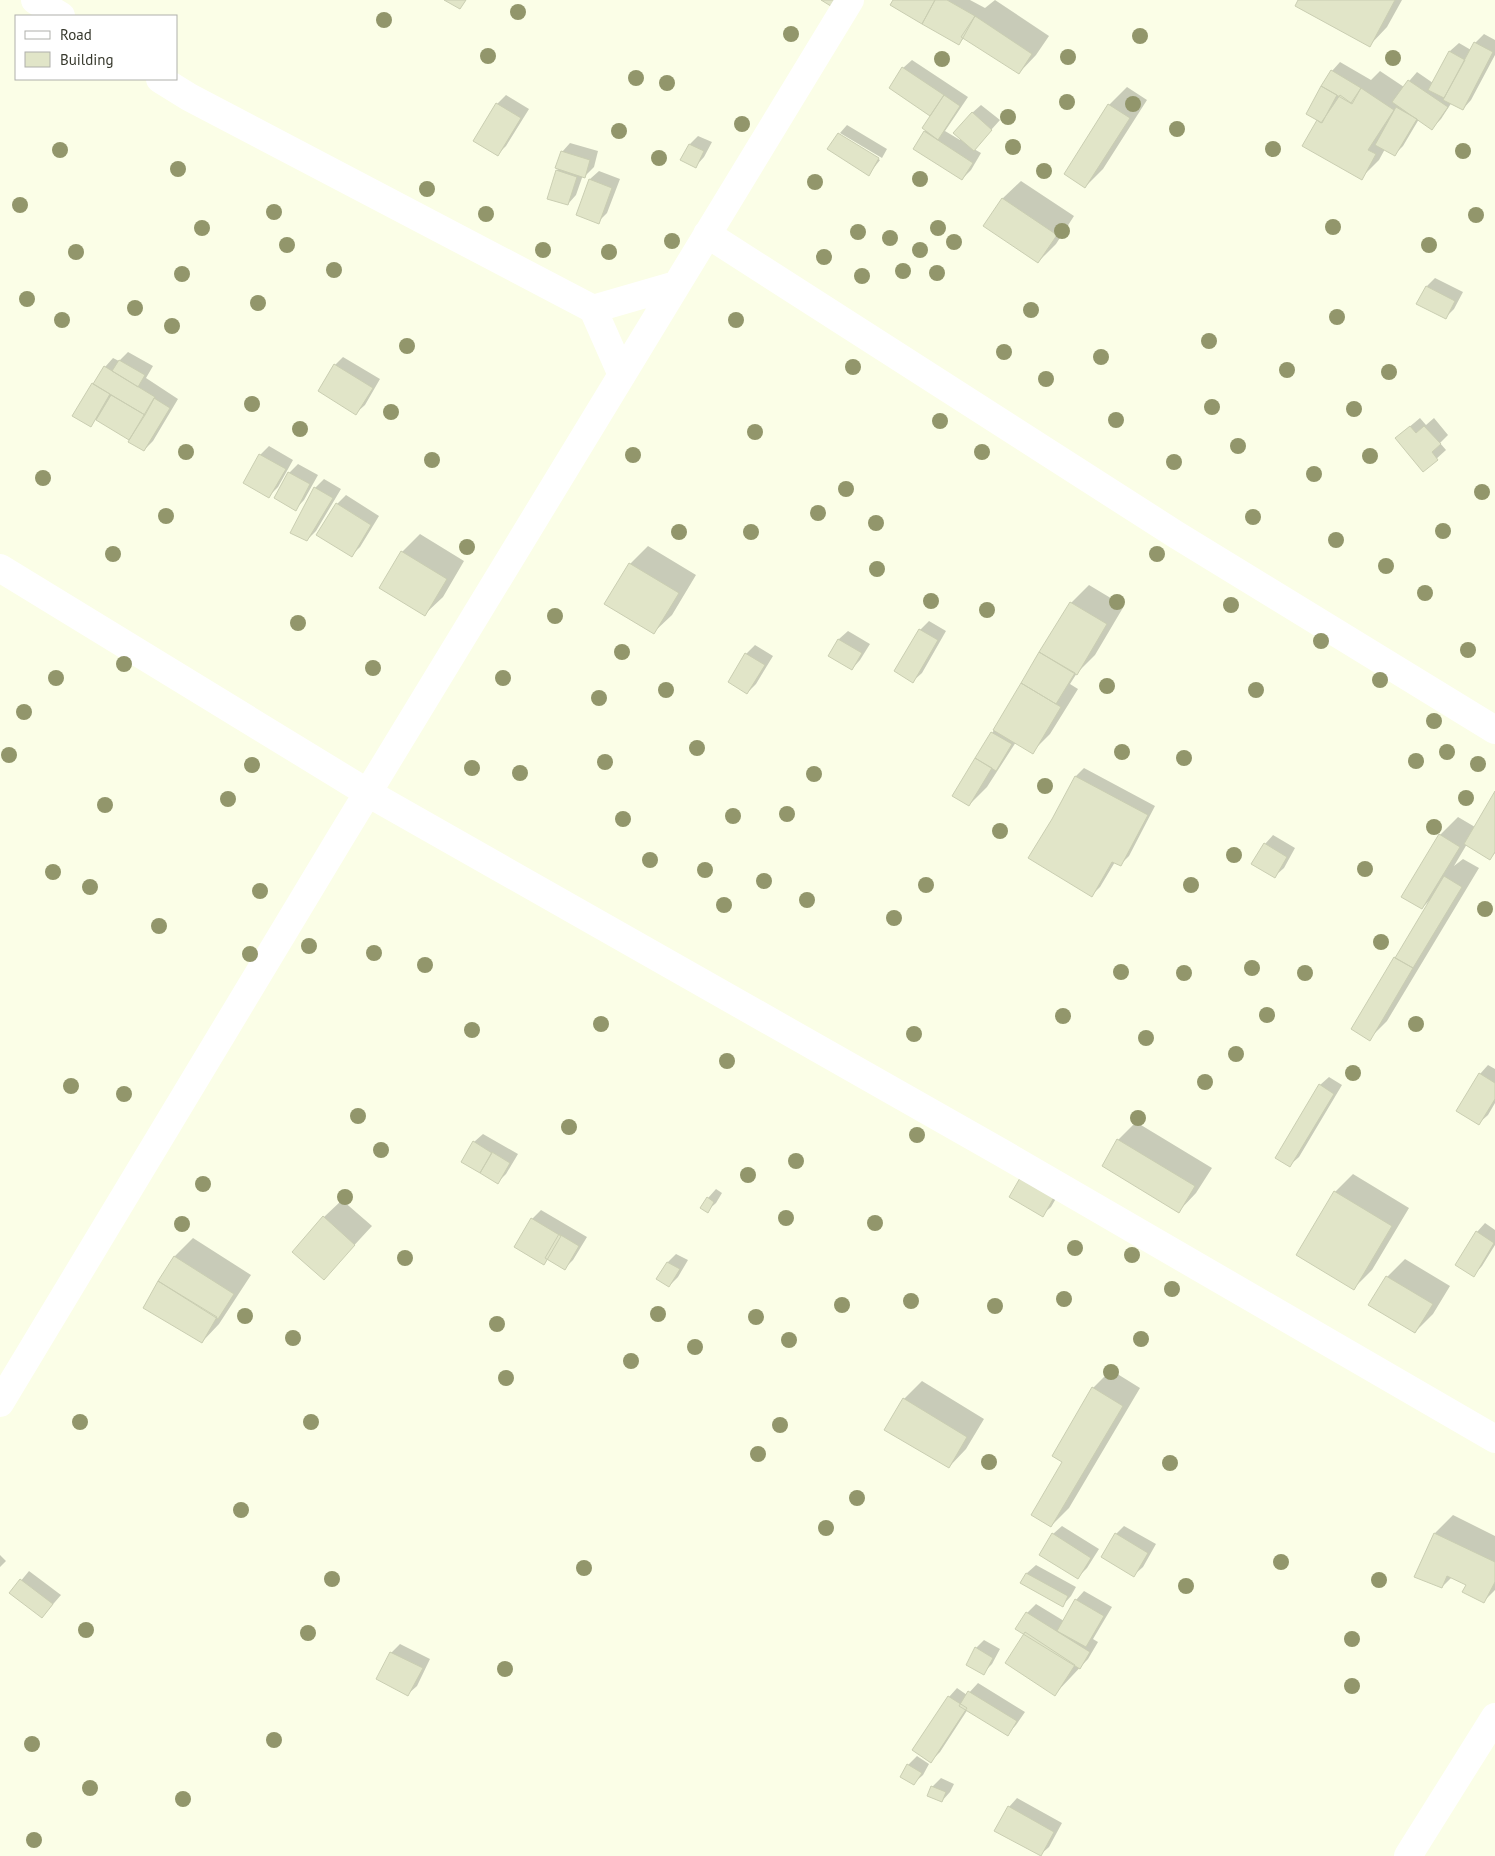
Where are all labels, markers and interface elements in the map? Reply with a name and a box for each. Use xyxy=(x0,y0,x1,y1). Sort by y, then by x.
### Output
legend xyxy=(15,15,178,80)
text: Road xyxy=(60,25,92,44)
text: Building xyxy=(60,50,114,69)

